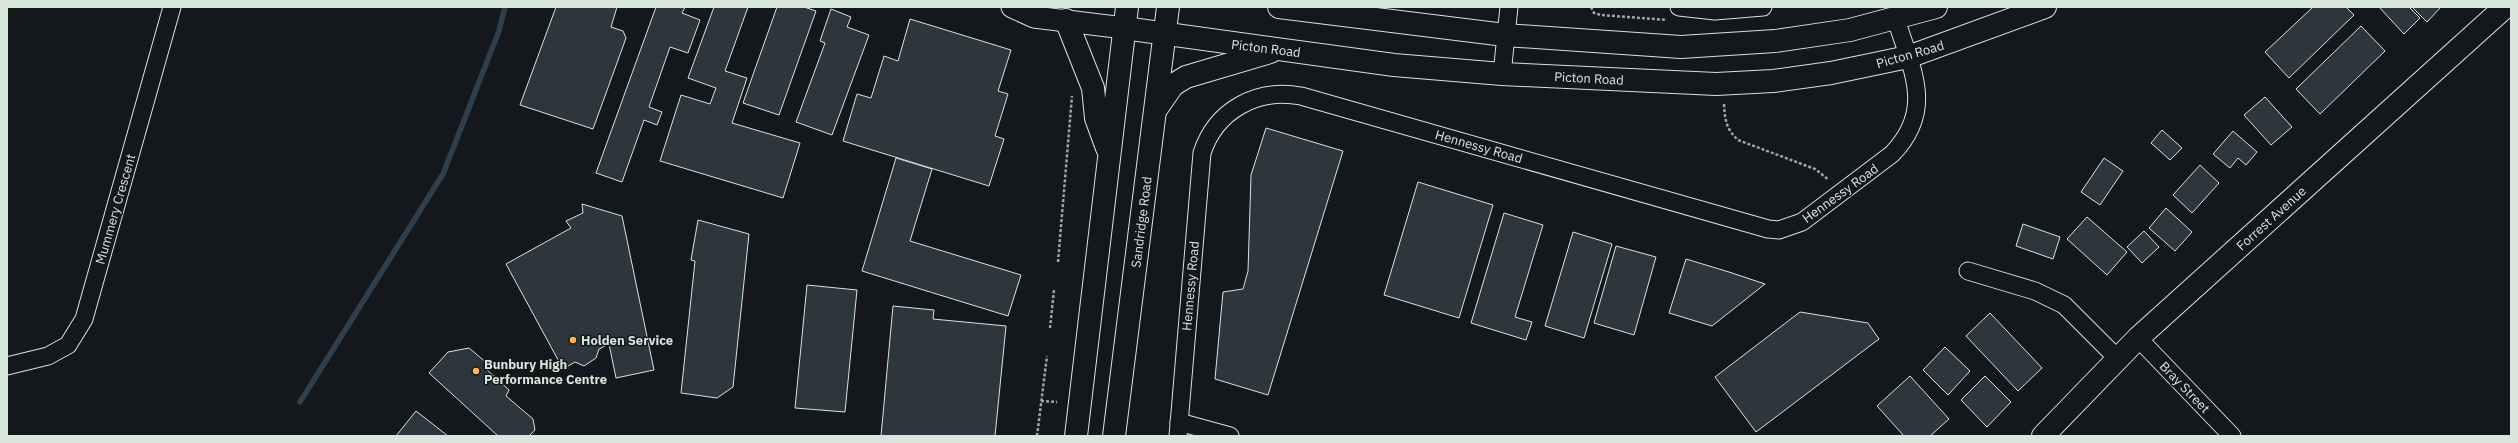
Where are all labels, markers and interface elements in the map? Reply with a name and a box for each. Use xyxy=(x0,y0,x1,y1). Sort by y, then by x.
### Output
street label: Picton Road xyxy=(1230,36,1302,61)
street label: Picton Road xyxy=(1874,37,1946,72)
street label: Picton Road xyxy=(1554,68,1624,89)
street label: Hennessy Road xyxy=(1433,126,1524,167)
street label: Mummery Crescent xyxy=(92,152,139,266)
street label: Hennessy Road xyxy=(1799,160,1882,227)
street label: Sandridge Road xyxy=(1127,175,1156,269)
street label: Forrest Avenue xyxy=(2233,183,2310,254)
street label: Hennessy Road xyxy=(1178,240,1203,332)
place label: Holden Service xyxy=(581,332,673,349)
marker: Holden Service xyxy=(568,335,578,345)
place label: Bunbury High Performance Centre xyxy=(484,356,607,388)
street label: Bray Street xyxy=(2156,358,2213,417)
marker: Bunbury High Performance Centre xyxy=(471,366,481,376)

